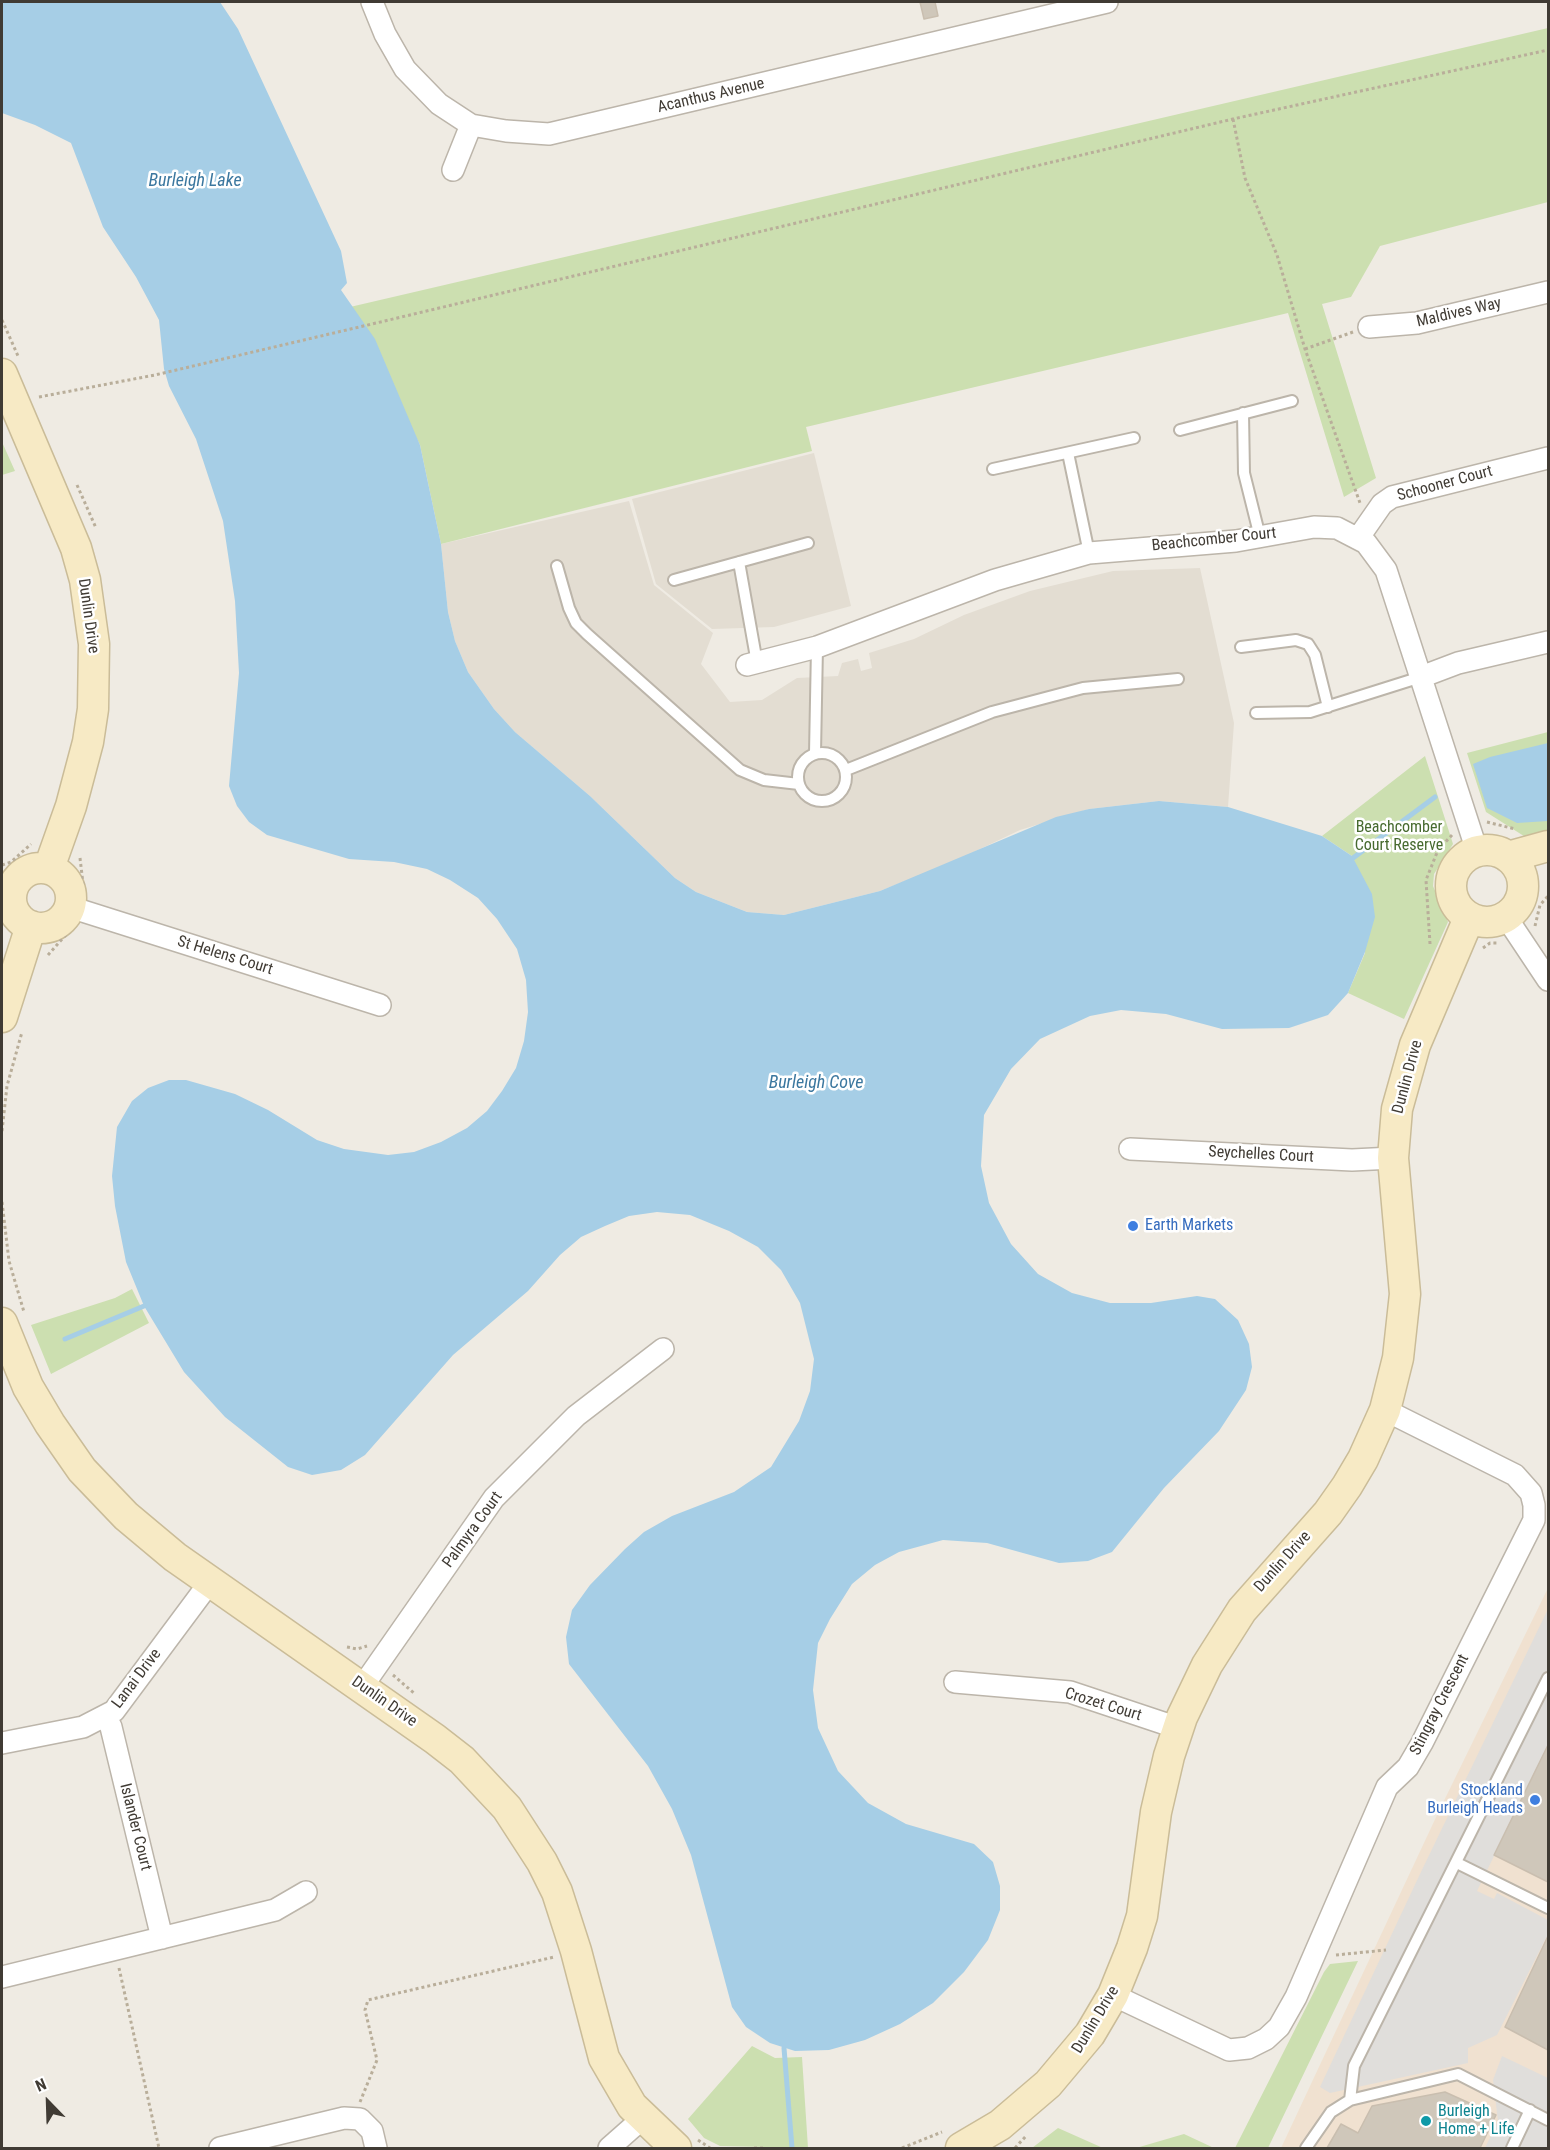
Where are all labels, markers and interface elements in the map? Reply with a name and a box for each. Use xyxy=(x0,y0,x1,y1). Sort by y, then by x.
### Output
street label: Acanthus Avenue xyxy=(656,74,766,118)
water label: Burleigh Lake xyxy=(148,170,242,192)
street label: Maldives Way xyxy=(1415,294,1503,332)
street label: Schooner Court xyxy=(1395,462,1495,506)
street label: Beachcomber Court xyxy=(1151,524,1277,556)
street label: Dunlin Drive xyxy=(73,577,103,655)
park label: Beachcomber Court Reserve xyxy=(1355,818,1443,856)
street label: St Helens Court xyxy=(175,932,275,980)
street label: Dunlin Drive xyxy=(1389,1038,1427,1116)
water label: Burleigh Cove xyxy=(769,1072,863,1094)
street label: Seychelles Court xyxy=(1208,1143,1314,1167)
place label: Earth Markets xyxy=(1145,1216,1233,1236)
marker: Earth Markets xyxy=(1126,1219,1140,1233)
street label: Palmyra Court xyxy=(439,1488,507,1572)
street label: Dunlin Drive xyxy=(1251,1528,1315,1596)
street label: Lanai Drive xyxy=(108,1645,166,1713)
street label: Stingray Crescent xyxy=(1406,1651,1474,1759)
street label: Dunlin Drive xyxy=(348,1673,420,1731)
street label: Crozet Court xyxy=(1062,1684,1144,1726)
street label: Islander Court xyxy=(115,1781,155,1873)
place label: Stockland Burleigh Heads xyxy=(1427,1781,1523,1819)
marker: Stockland Burleigh Heads xyxy=(1528,1793,1542,1807)
street label: Dunlin Drive xyxy=(1068,1983,1124,2057)
north arrow xyxy=(18,2072,78,2132)
text: N xyxy=(33,2074,49,2096)
place label: Burleigh Home + Life xyxy=(1438,2102,1514,2140)
marker: Burleigh Home + Life xyxy=(1419,2114,1433,2128)

